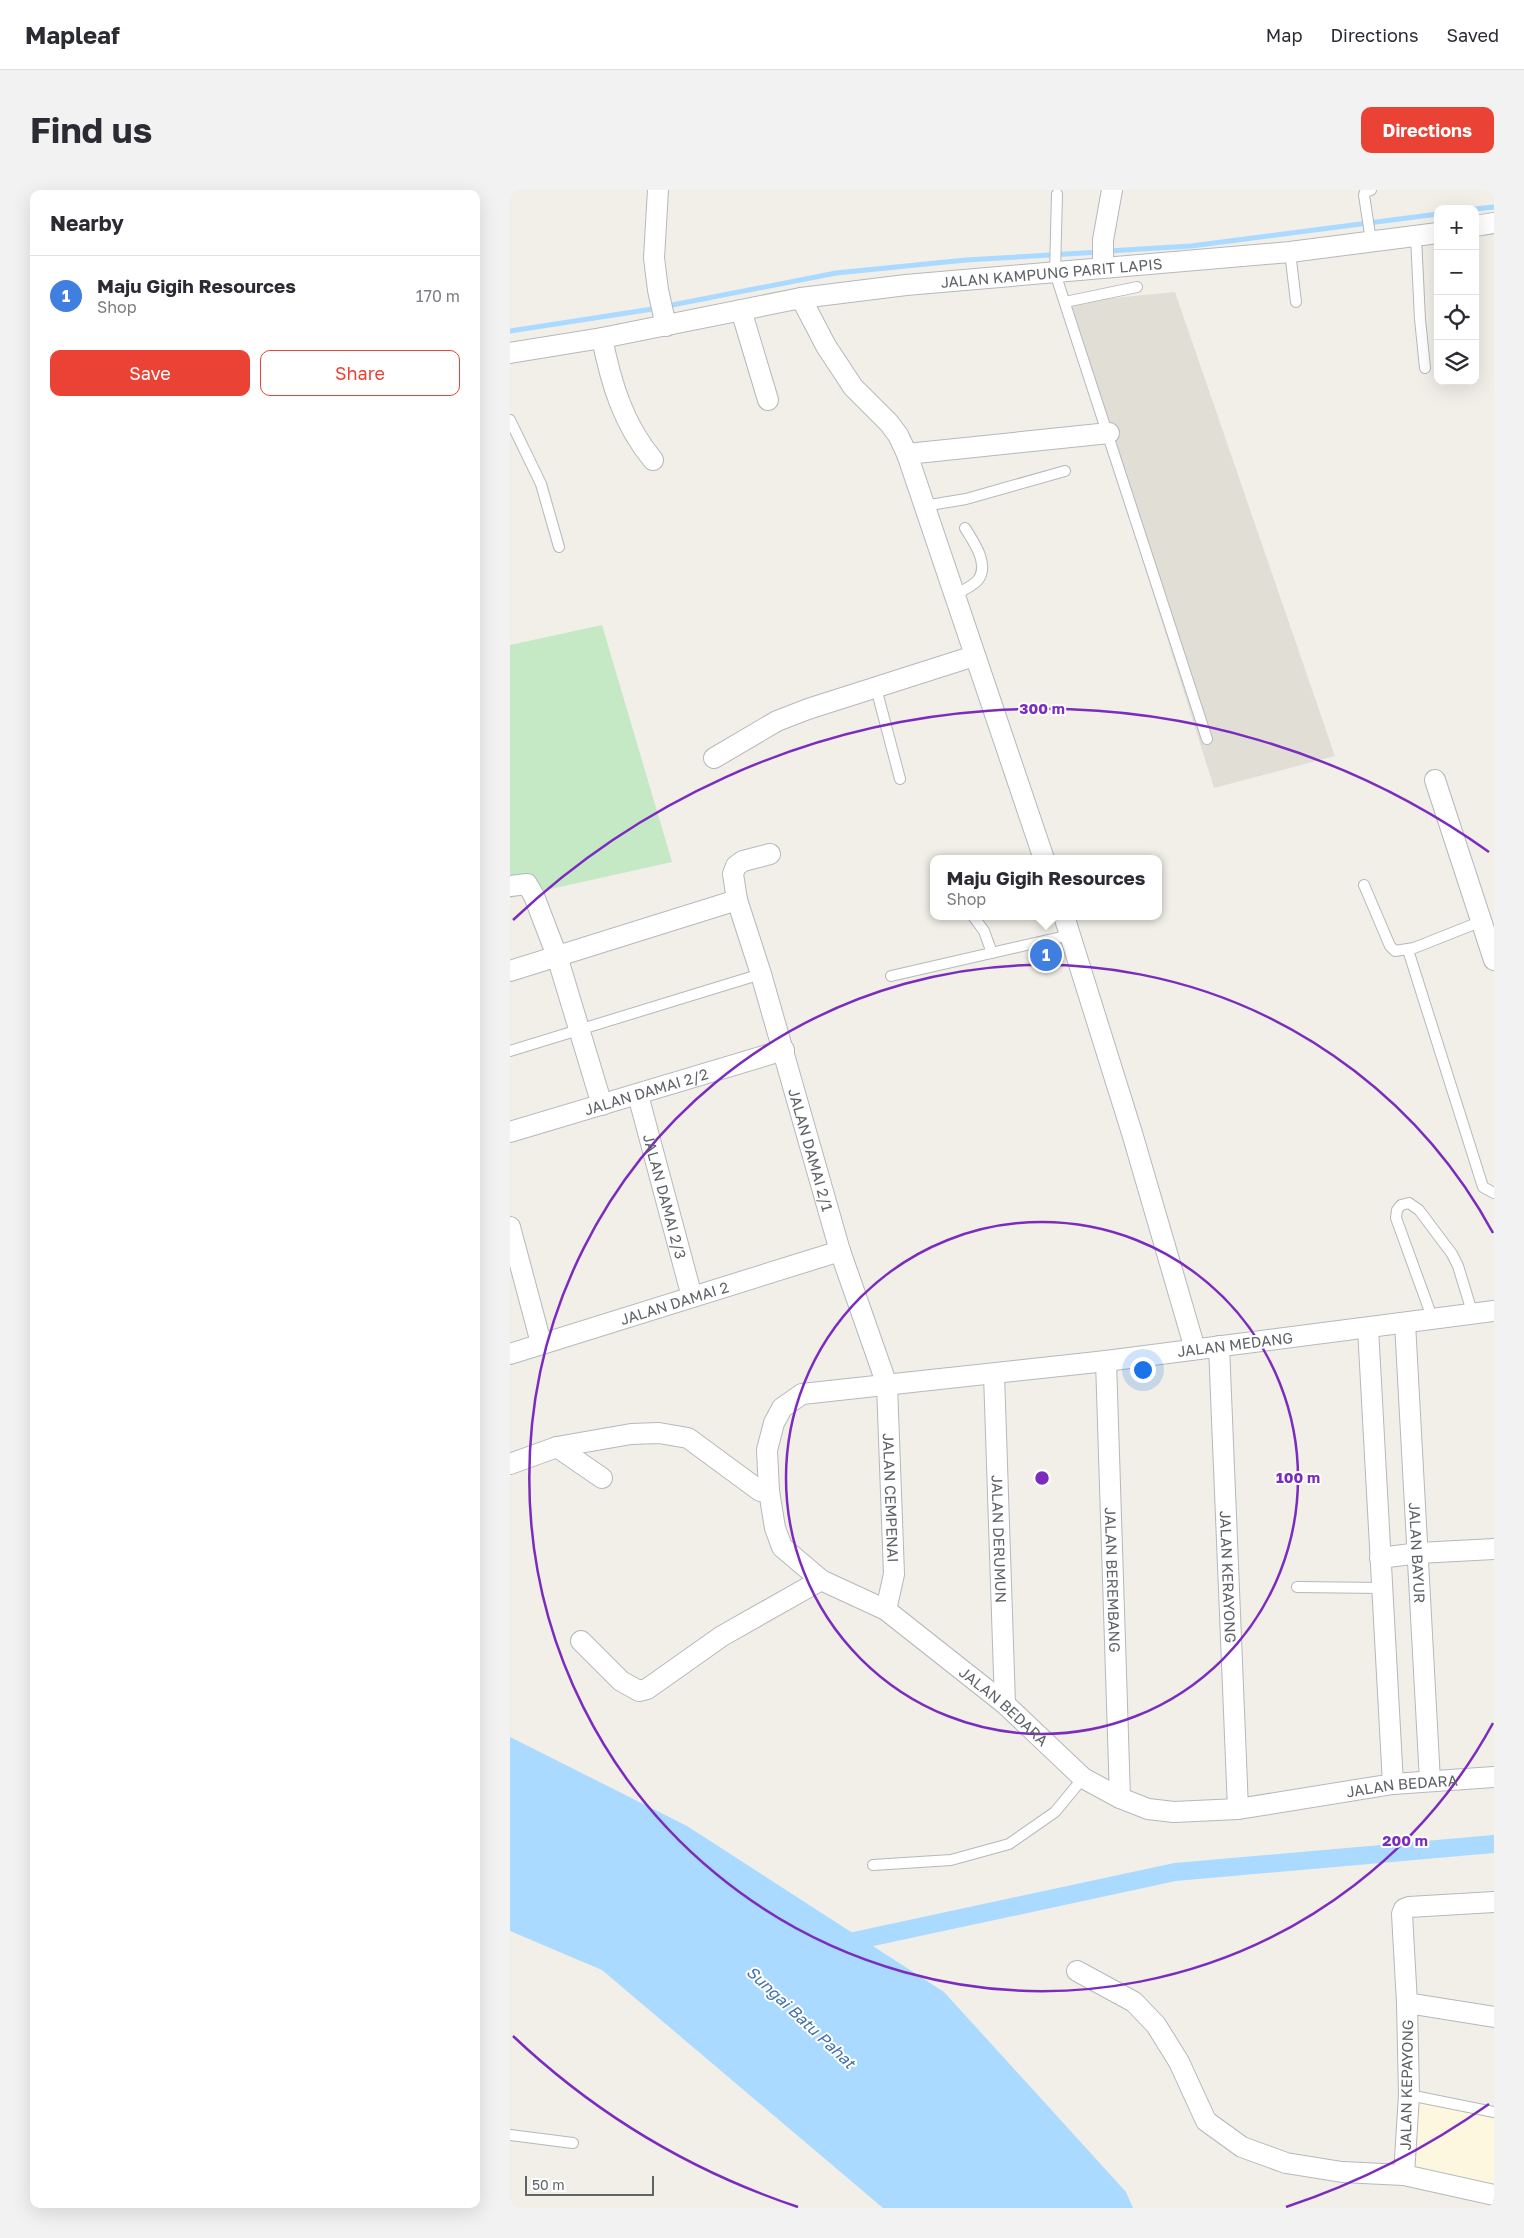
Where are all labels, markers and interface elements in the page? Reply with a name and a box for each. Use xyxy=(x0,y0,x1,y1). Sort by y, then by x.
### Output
text: Mapleaf xyxy=(25,20,120,49)
text: Map xyxy=(1266,24,1302,46)
text: Directions xyxy=(1330,24,1418,46)
text: Saved xyxy=(1446,24,1499,46)
button: Directions xyxy=(1361,107,1494,153)
text: Find us xyxy=(30,109,152,151)
map controls xyxy=(1434,205,1479,385)
button: + xyxy=(1434,205,1479,250)
text: Nearby xyxy=(50,210,124,236)
button: − xyxy=(1434,250,1479,295)
street label: JALAN KAMPUNG PARIT LAPIS xyxy=(940,254,1163,291)
text: Maju Gigih Resources xyxy=(97,274,296,297)
text: 1 xyxy=(62,286,70,306)
text: 170 m xyxy=(416,286,460,306)
button: locate xyxy=(1434,295,1479,340)
text: Shop xyxy=(97,297,137,317)
button: layers xyxy=(1434,340,1479,385)
button: Save xyxy=(50,350,250,396)
button: Share xyxy=(260,350,460,396)
text: 300 m xyxy=(1019,699,1065,717)
popup xyxy=(930,855,1162,920)
text: Maju Gigih Resources xyxy=(947,866,1145,889)
text: Shop xyxy=(947,889,986,909)
pin: 1 xyxy=(1030,936,1062,974)
street label: JALAN DAMAI 2/2 xyxy=(582,1064,710,1118)
street label: JALAN DAMAI 2/1 xyxy=(785,1086,837,1213)
street label: JALAN DAMAI 2/3 xyxy=(640,1132,690,1261)
street label: JALAN DAMAI 2 xyxy=(618,1277,731,1328)
street label: JALAN MEDANG xyxy=(1176,1328,1294,1360)
your location xyxy=(1130,1357,1156,1383)
street label: JALAN CEMPENAI xyxy=(880,1433,903,1563)
text: 100 m xyxy=(1276,1468,1320,1486)
centre of rings xyxy=(1033,1469,1051,1487)
street label: JALAN DERUMUN xyxy=(988,1475,1011,1603)
street label: JALAN BAYUR xyxy=(1406,1502,1429,1604)
street label: JALAN BEREMBANG xyxy=(1102,1507,1124,1653)
street label: JALAN KERAYONG xyxy=(1217,1510,1240,1643)
street label: JALAN BEDARA xyxy=(956,1663,1052,1749)
street label: JALAN BEDARA xyxy=(1345,1771,1458,1800)
text: 200 m xyxy=(1382,1831,1428,1849)
water label: Sungai Batu Pahat xyxy=(743,1962,861,2074)
street label: JALAN KEPAYONG xyxy=(1396,2019,1416,2151)
scale bar xyxy=(525,2173,654,2196)
text: 50 m xyxy=(532,2176,565,2193)

